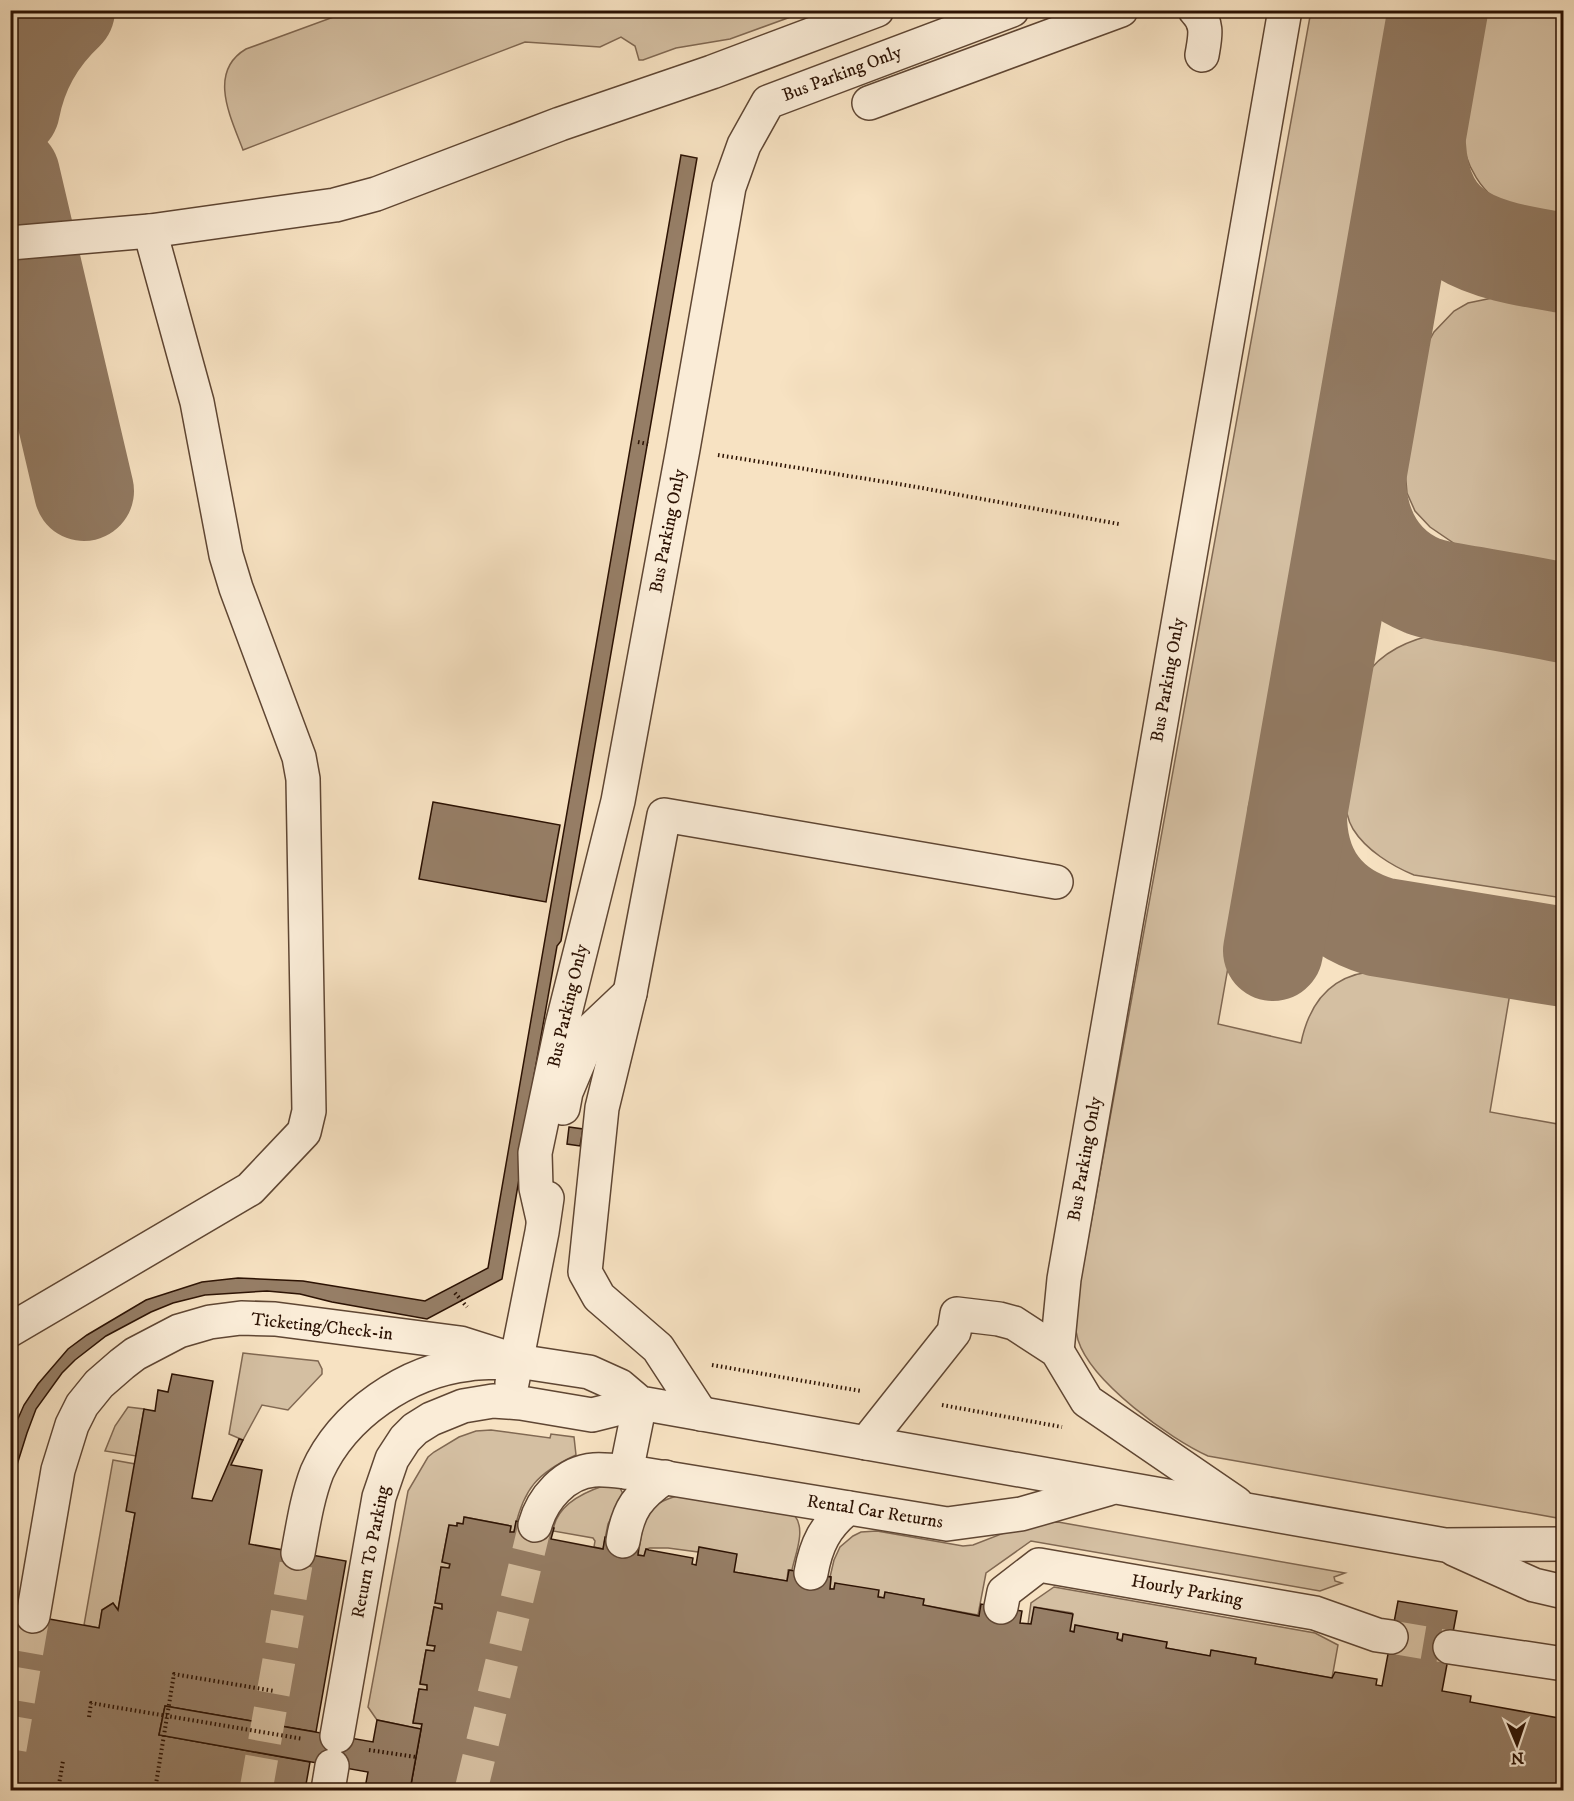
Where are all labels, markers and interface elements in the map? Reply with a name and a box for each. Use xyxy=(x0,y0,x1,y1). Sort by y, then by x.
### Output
street label: Bus Parking Only xyxy=(779,41,905,107)
street label: Bus Parking Only xyxy=(645,467,691,595)
street label: Bus Parking Only xyxy=(1146,616,1190,744)
street label: Bus Parking Only xyxy=(543,942,593,1070)
street label: Bus Parking Only xyxy=(1063,1095,1107,1223)
street label: Ticketing/Check-in xyxy=(250,1309,395,1345)
street label: Return To Parking xyxy=(347,1484,395,1620)
street label: Rental Car Returns xyxy=(805,1490,945,1534)
street label: Hourly Parking xyxy=(1129,1570,1245,1612)
north arrow xyxy=(1487,1714,1547,1774)
text: N xyxy=(1511,1748,1524,1768)

